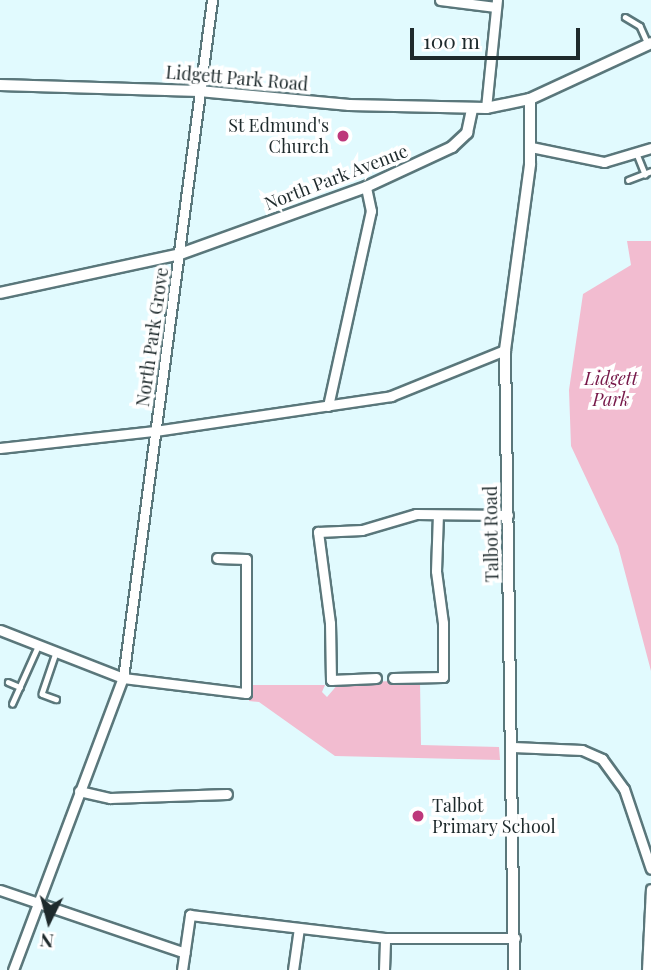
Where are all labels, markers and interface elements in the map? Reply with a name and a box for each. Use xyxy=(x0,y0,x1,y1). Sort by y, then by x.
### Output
scale bar xyxy=(413,14,583,58)
text: 100 m xyxy=(423,26,480,54)
street label: Lidgett Park Road xyxy=(165,61,309,95)
place label: St Edmund's Church xyxy=(228,115,329,158)
marker: St Edmund's Church xyxy=(335,128,351,144)
street label: North Park Avenue xyxy=(261,140,411,214)
street label: North Park Grove xyxy=(132,266,172,408)
park label: Lidgett Park xyxy=(584,368,638,410)
street label: Talbot Road xyxy=(479,485,503,583)
place label: Talbot Primary School xyxy=(432,795,556,838)
marker: Talbot Primary School xyxy=(410,808,426,824)
north arrow xyxy=(14,886,84,956)
text: N xyxy=(39,928,55,956)

